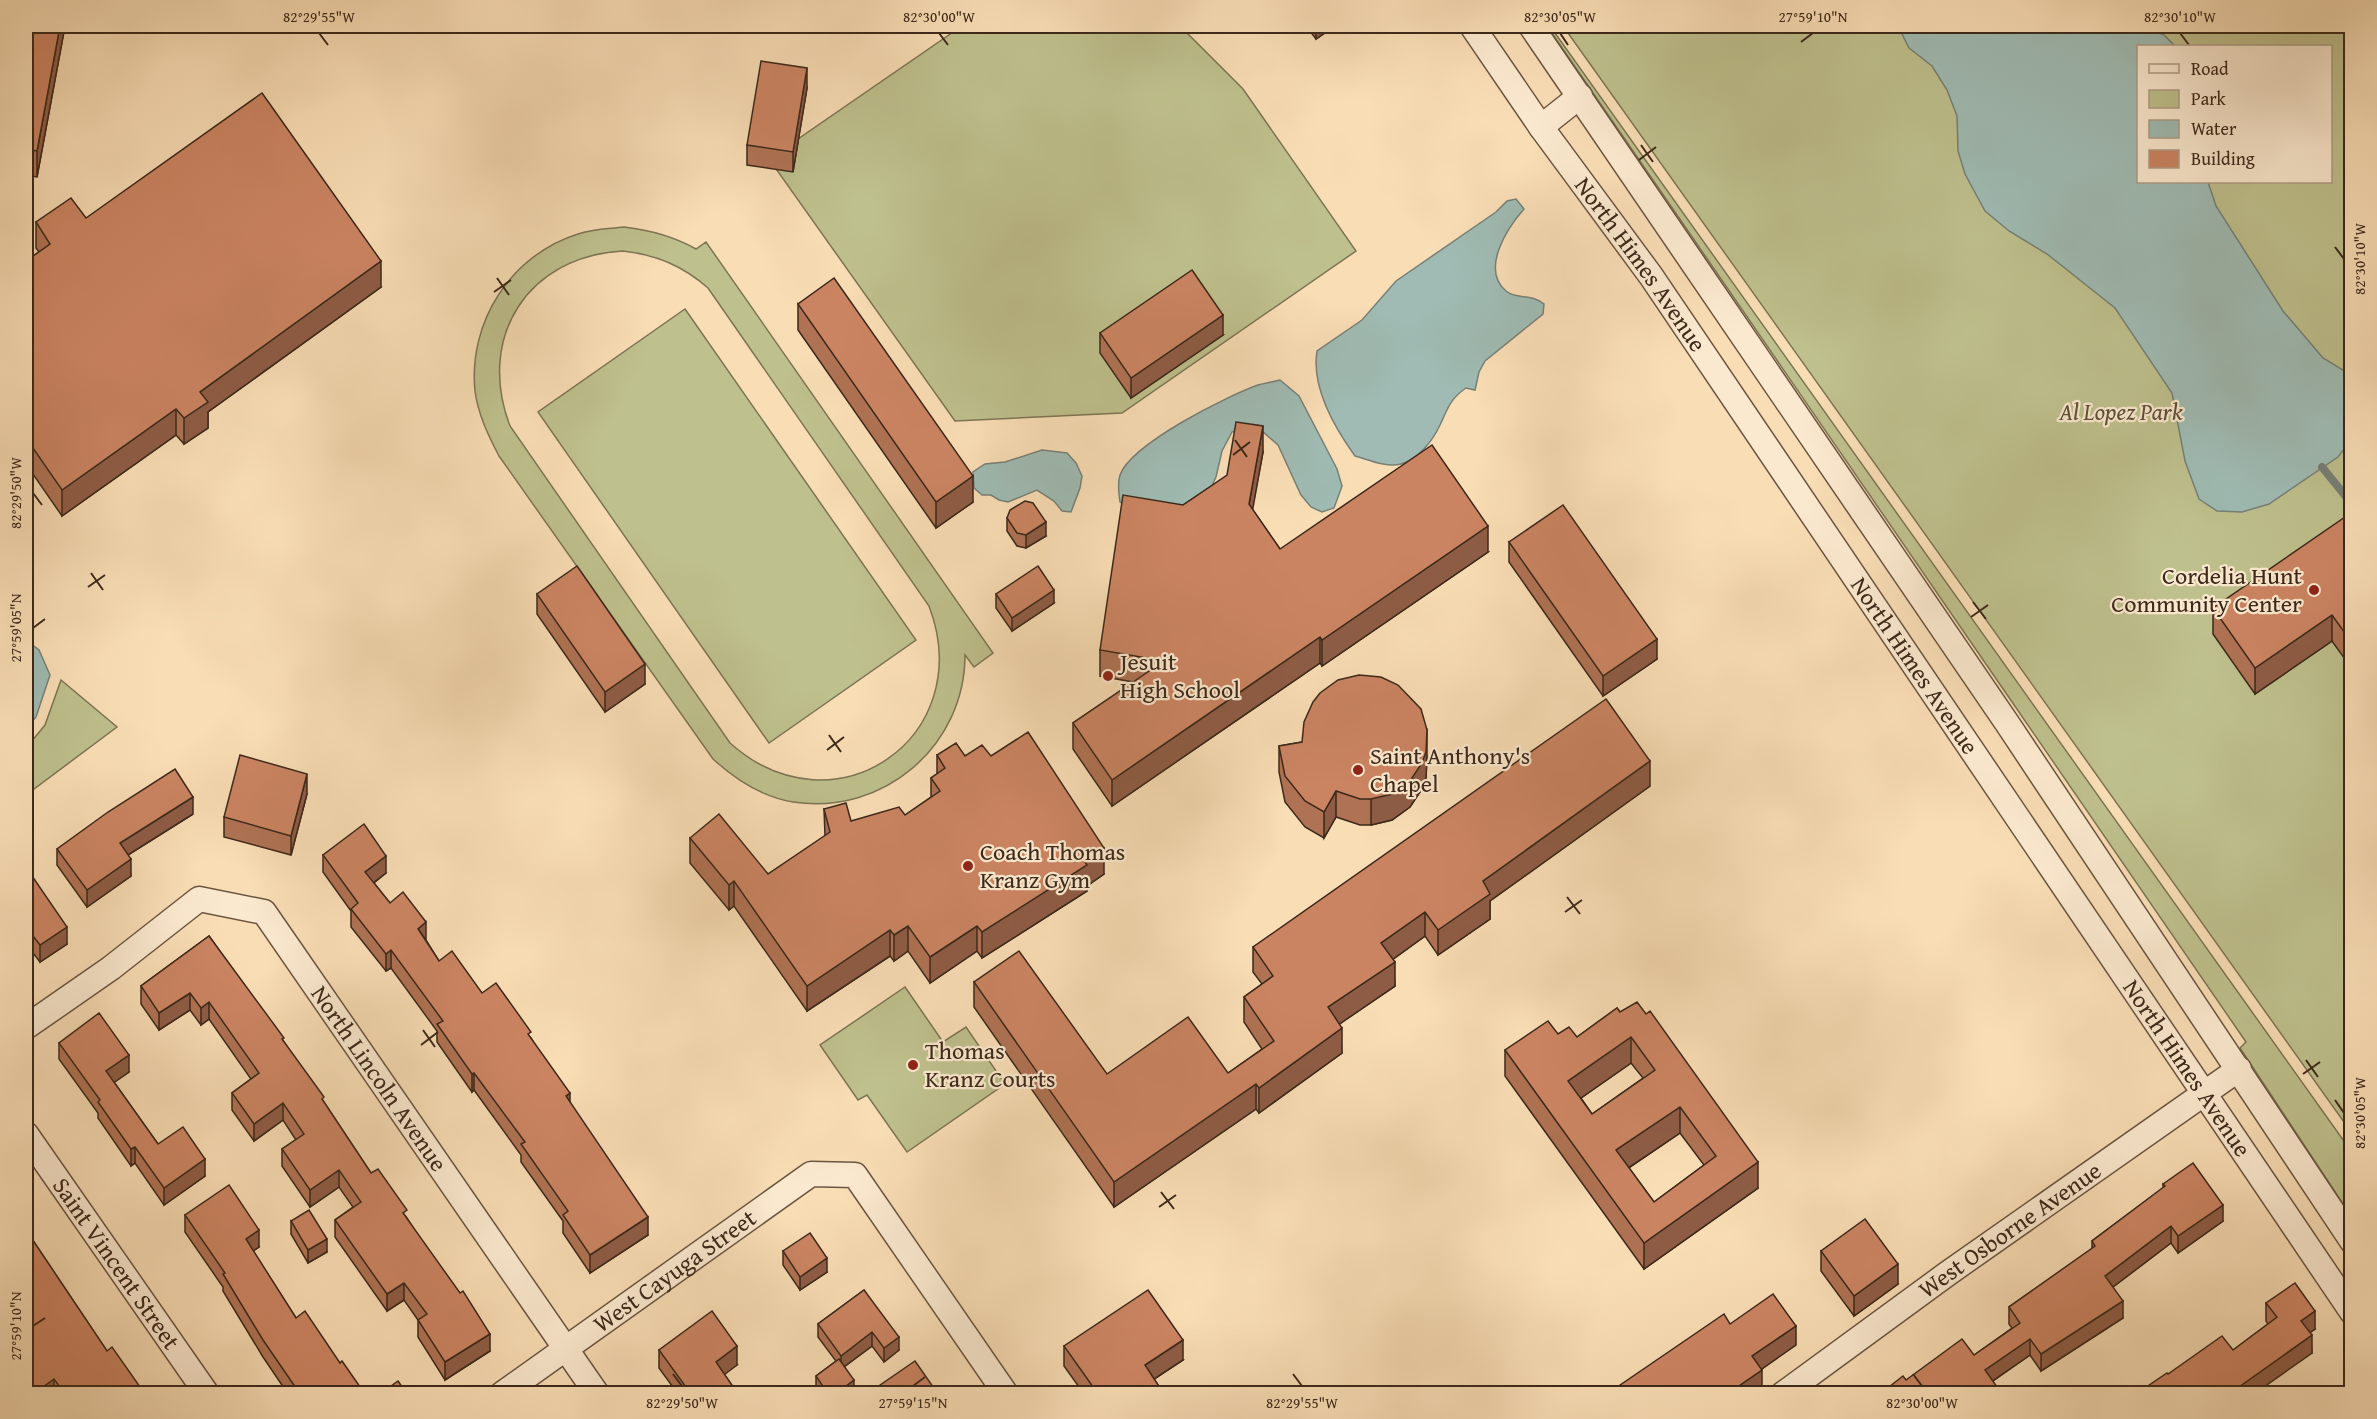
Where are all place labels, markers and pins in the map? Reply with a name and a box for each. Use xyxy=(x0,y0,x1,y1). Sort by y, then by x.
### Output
place label: Cordelia Hunt Community Center xyxy=(2111,558,2303,621)
marker: Cordelia Hunt Community Center xyxy=(2307,583,2321,597)
place label: Jesuit High School xyxy=(1117,644,1240,707)
marker: Jesuit High School xyxy=(1101,669,1115,683)
place label: Saint Anthony's Chapel xyxy=(1370,738,1530,801)
marker: Saint Anthony's Chapel xyxy=(1351,763,1365,777)
place label: Coach Thomas Kranz Gym xyxy=(980,834,1125,897)
marker: Coach Thomas Kranz Gym xyxy=(961,859,975,873)
place label: Thomas Kranz Courts xyxy=(925,1033,1056,1096)
marker: Thomas Kranz Courts xyxy=(906,1058,920,1072)

